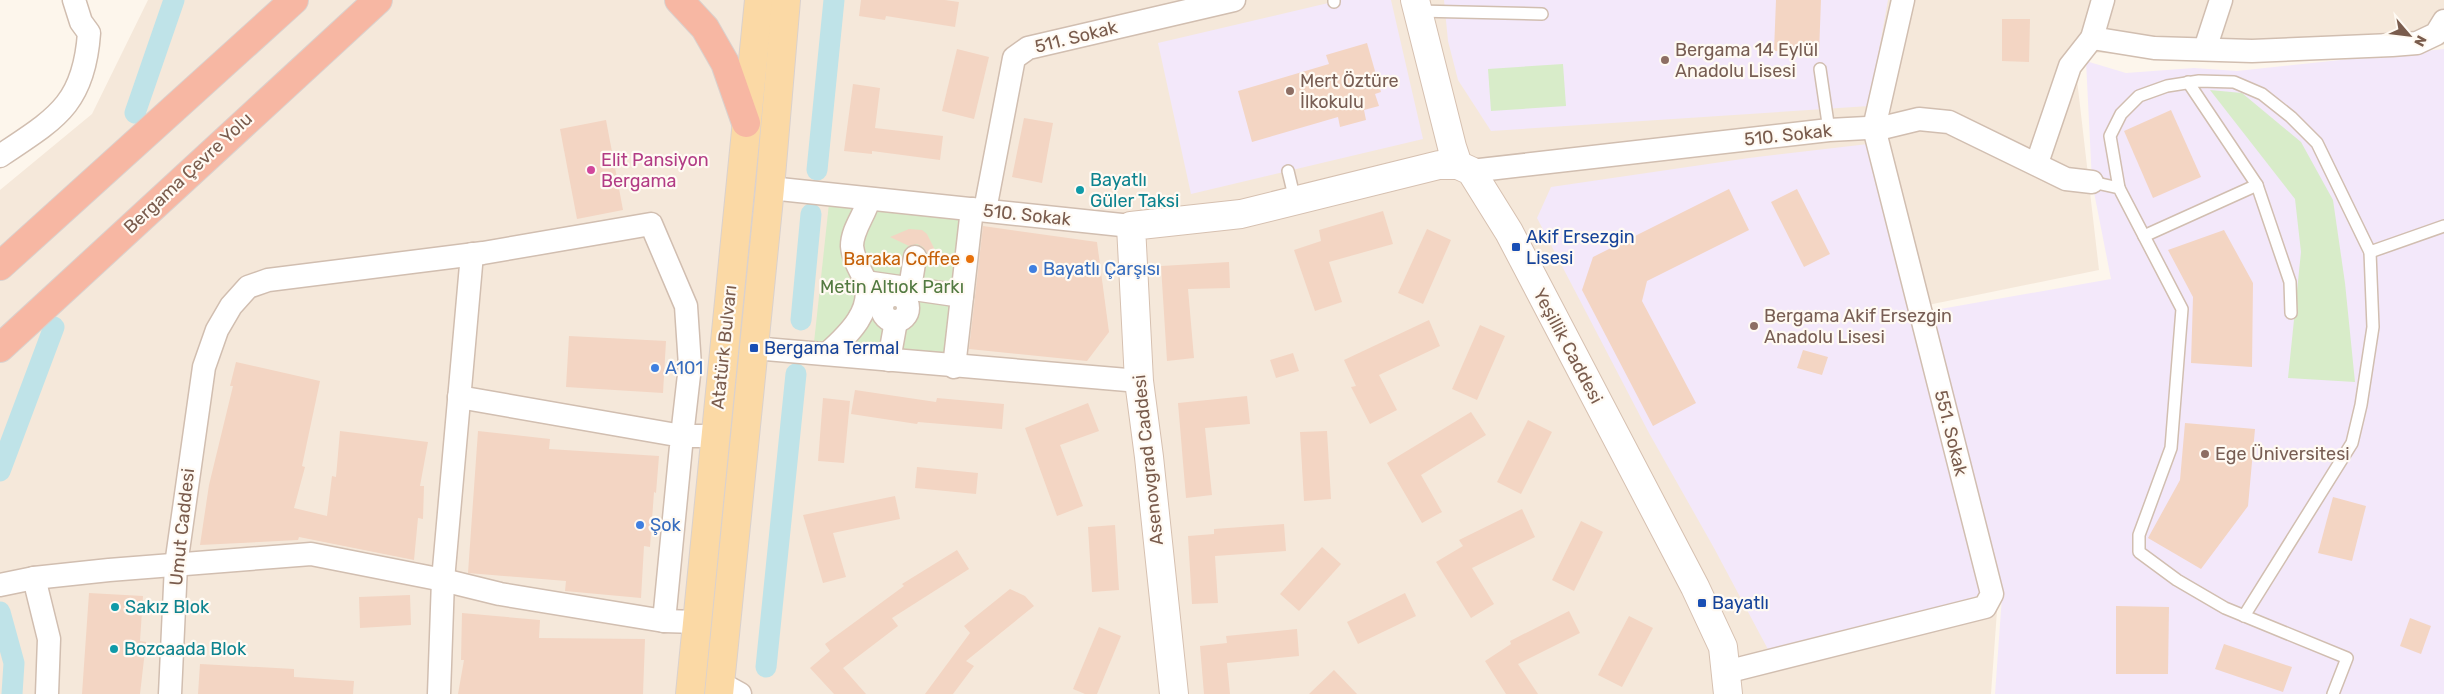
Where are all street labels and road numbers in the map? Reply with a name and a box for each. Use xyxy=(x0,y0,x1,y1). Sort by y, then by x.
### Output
street label: 511. Sokak xyxy=(1032,16,1120,58)
street label: Bergama Çevre Yolu xyxy=(119,108,257,238)
street label: 510. Sokak xyxy=(1743,119,1834,151)
street label: 510. Sokak xyxy=(982,199,1073,231)
street label: Atatürk Bulvarı xyxy=(707,284,741,410)
street label: Yeşillik Caddesi xyxy=(1528,285,1608,407)
street label: Asenovgrad Caddesi xyxy=(1128,374,1168,546)
street label: 551. Sokak xyxy=(1930,388,1972,479)
street label: Umut Caddesi xyxy=(165,467,199,587)

